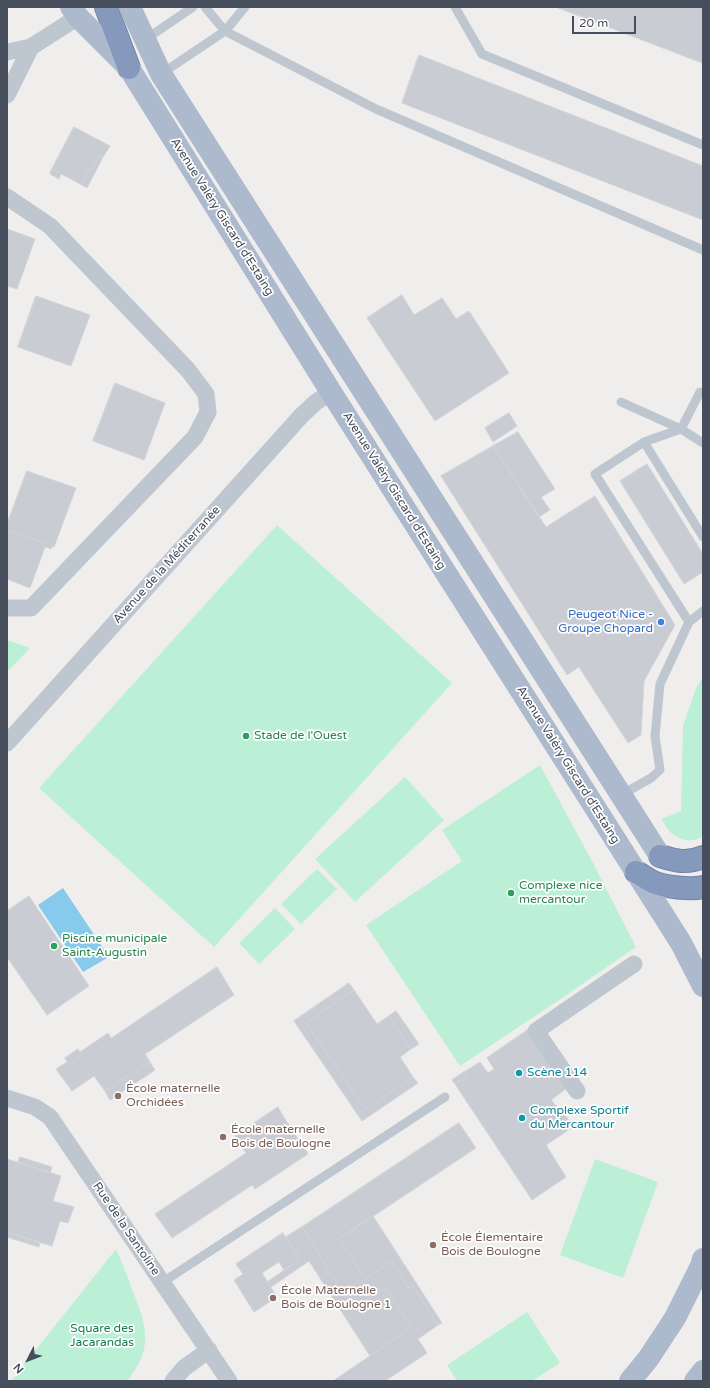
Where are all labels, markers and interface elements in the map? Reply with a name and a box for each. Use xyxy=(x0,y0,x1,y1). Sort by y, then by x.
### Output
scale bar xyxy=(574,8,638,34)
text: 20 m xyxy=(579,16,608,30)
street label: Avenue Valéry Giscard d'Estaing xyxy=(167,135,277,299)
street label: Avenue Valéry Giscard d'Estaing xyxy=(339,409,449,573)
street label: Avenue de la Méditerranée xyxy=(110,503,224,627)
place label: Peugeot Nice - Groupe Chopard xyxy=(558,608,653,636)
marker: Peugeot Nice - Groupe Chopard xyxy=(656,617,666,627)
street label: Avenue Valéry Giscard d'Estaing xyxy=(513,683,623,847)
place label: Stade de l'Ouest xyxy=(254,729,347,743)
marker: Stade de l'Ouest xyxy=(241,731,251,741)
place label: Complexe nice mercantour xyxy=(519,879,602,907)
marker: Complexe nice mercantour xyxy=(506,888,516,898)
place label: Piscine municipale Saint-Augustin xyxy=(62,932,167,960)
marker: Piscine municipale Saint-Augustin xyxy=(49,941,59,951)
place label: Scène 114 xyxy=(527,1066,587,1080)
marker: Scène 114 xyxy=(514,1068,524,1078)
place label: École maternelle Orchidées xyxy=(126,1082,220,1110)
marker: École maternelle Orchidées xyxy=(113,1091,123,1101)
place label: Complexe Sportif du Mercantour xyxy=(530,1104,629,1132)
marker: Complexe Sportif du Mercantour xyxy=(517,1113,527,1123)
place label: École maternelle Bois de Boulogne xyxy=(231,1123,331,1151)
marker: École maternelle Bois de Boulogne xyxy=(218,1132,228,1142)
street label: Rue de la Santoline xyxy=(89,1180,163,1278)
place label: École Élementaire Bois de Boulogne xyxy=(441,1231,543,1259)
marker: École Élementaire Bois de Boulogne xyxy=(428,1240,438,1250)
place label: École Maternelle Bois de Boulogne 1 xyxy=(281,1284,391,1312)
marker: École Maternelle Bois de Boulogne 1 xyxy=(268,1293,278,1303)
park label: Square des Jacarandas xyxy=(70,1322,134,1350)
north arrow xyxy=(8,1340,48,1380)
text: N xyxy=(11,1361,26,1376)

